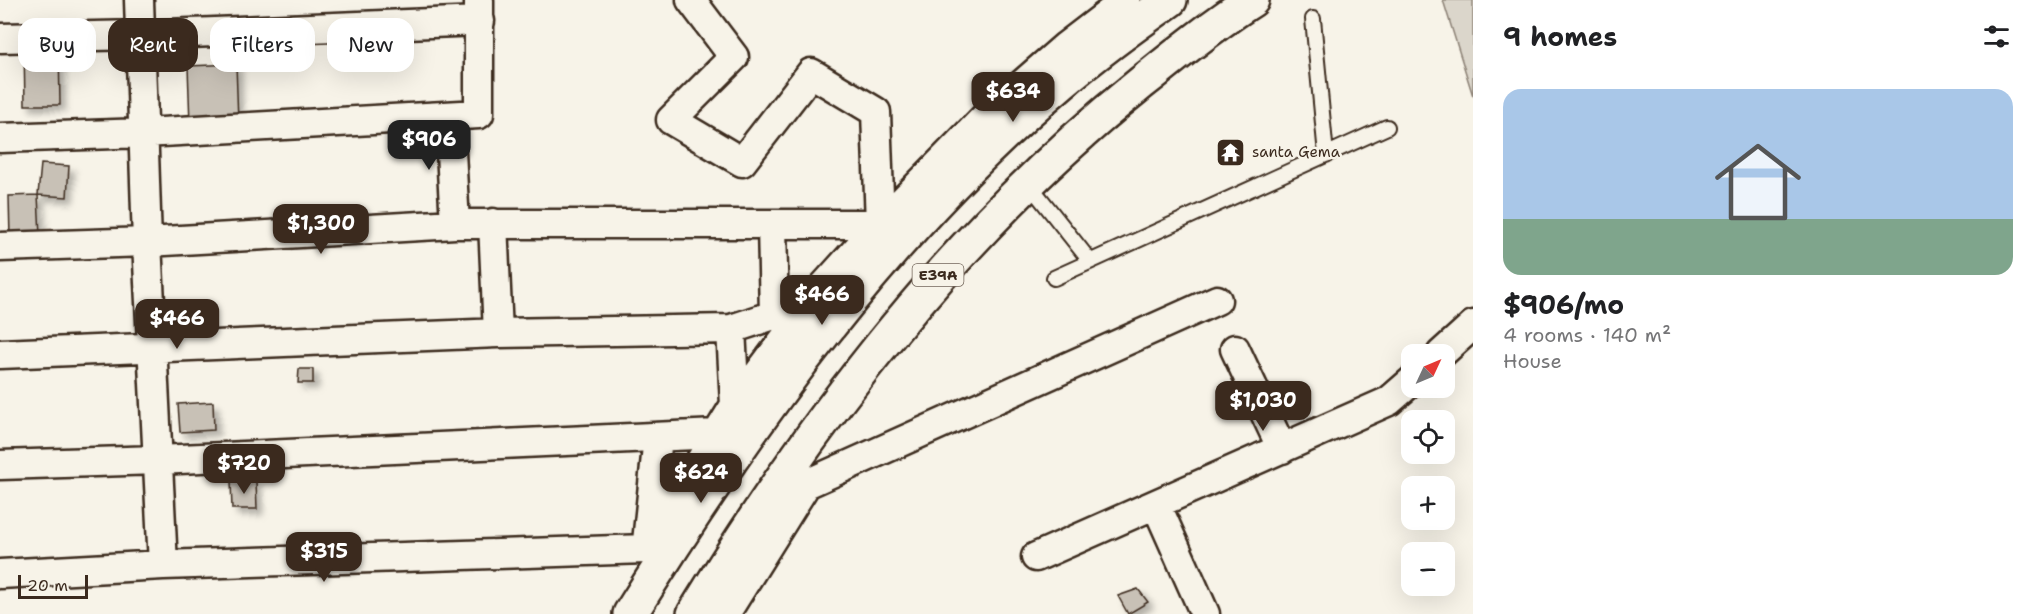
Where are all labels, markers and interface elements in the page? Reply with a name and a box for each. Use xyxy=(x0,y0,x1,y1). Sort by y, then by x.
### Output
chip: Buy xyxy=(18,18,96,72)
chip: Rent xyxy=(108,18,198,72)
chip: Filters xyxy=(210,18,315,72)
chip: New xyxy=(327,18,414,72)
text: 9 homes xyxy=(1503,19,1617,54)
icon: filters xyxy=(1980,20,2013,53)
pin: $634 xyxy=(977,72,1049,123)
text: $634 xyxy=(986,78,1040,104)
pin: $906 xyxy=(393,120,465,171)
text: $906 xyxy=(402,126,456,152)
icon: home xyxy=(1704,128,1812,236)
temple icon: santa Gema xyxy=(1215,136,1247,168)
place label: santa Gema xyxy=(1252,142,1341,162)
pin: $1,300 xyxy=(272,204,370,255)
text: $1,300 xyxy=(287,210,355,236)
road number: E39A xyxy=(912,264,964,286)
pin: $466 xyxy=(786,275,858,326)
text: $466 xyxy=(794,281,850,307)
text: $906/mo xyxy=(1503,287,1624,322)
pin: $466 xyxy=(141,299,213,350)
text: $466 xyxy=(149,305,205,331)
text: 4 rooms · 140 m² xyxy=(1503,322,1671,348)
north arrow xyxy=(1401,344,1455,398)
map controls xyxy=(1401,344,1455,596)
text: House xyxy=(1503,348,1562,374)
pin: $1,030 xyxy=(1214,381,1312,432)
text: $1,030 xyxy=(1229,387,1297,413)
button: locate xyxy=(1401,410,1455,464)
pin: $720 xyxy=(208,444,280,495)
text: $720 xyxy=(217,450,271,476)
pin: $624 xyxy=(665,453,737,504)
text: $624 xyxy=(674,459,728,485)
button: + xyxy=(1401,476,1455,530)
pin: $315 xyxy=(288,532,360,583)
text: $315 xyxy=(300,538,348,564)
button: − xyxy=(1401,542,1455,596)
scale bar xyxy=(18,572,88,600)
text: 20 m xyxy=(27,575,68,596)

